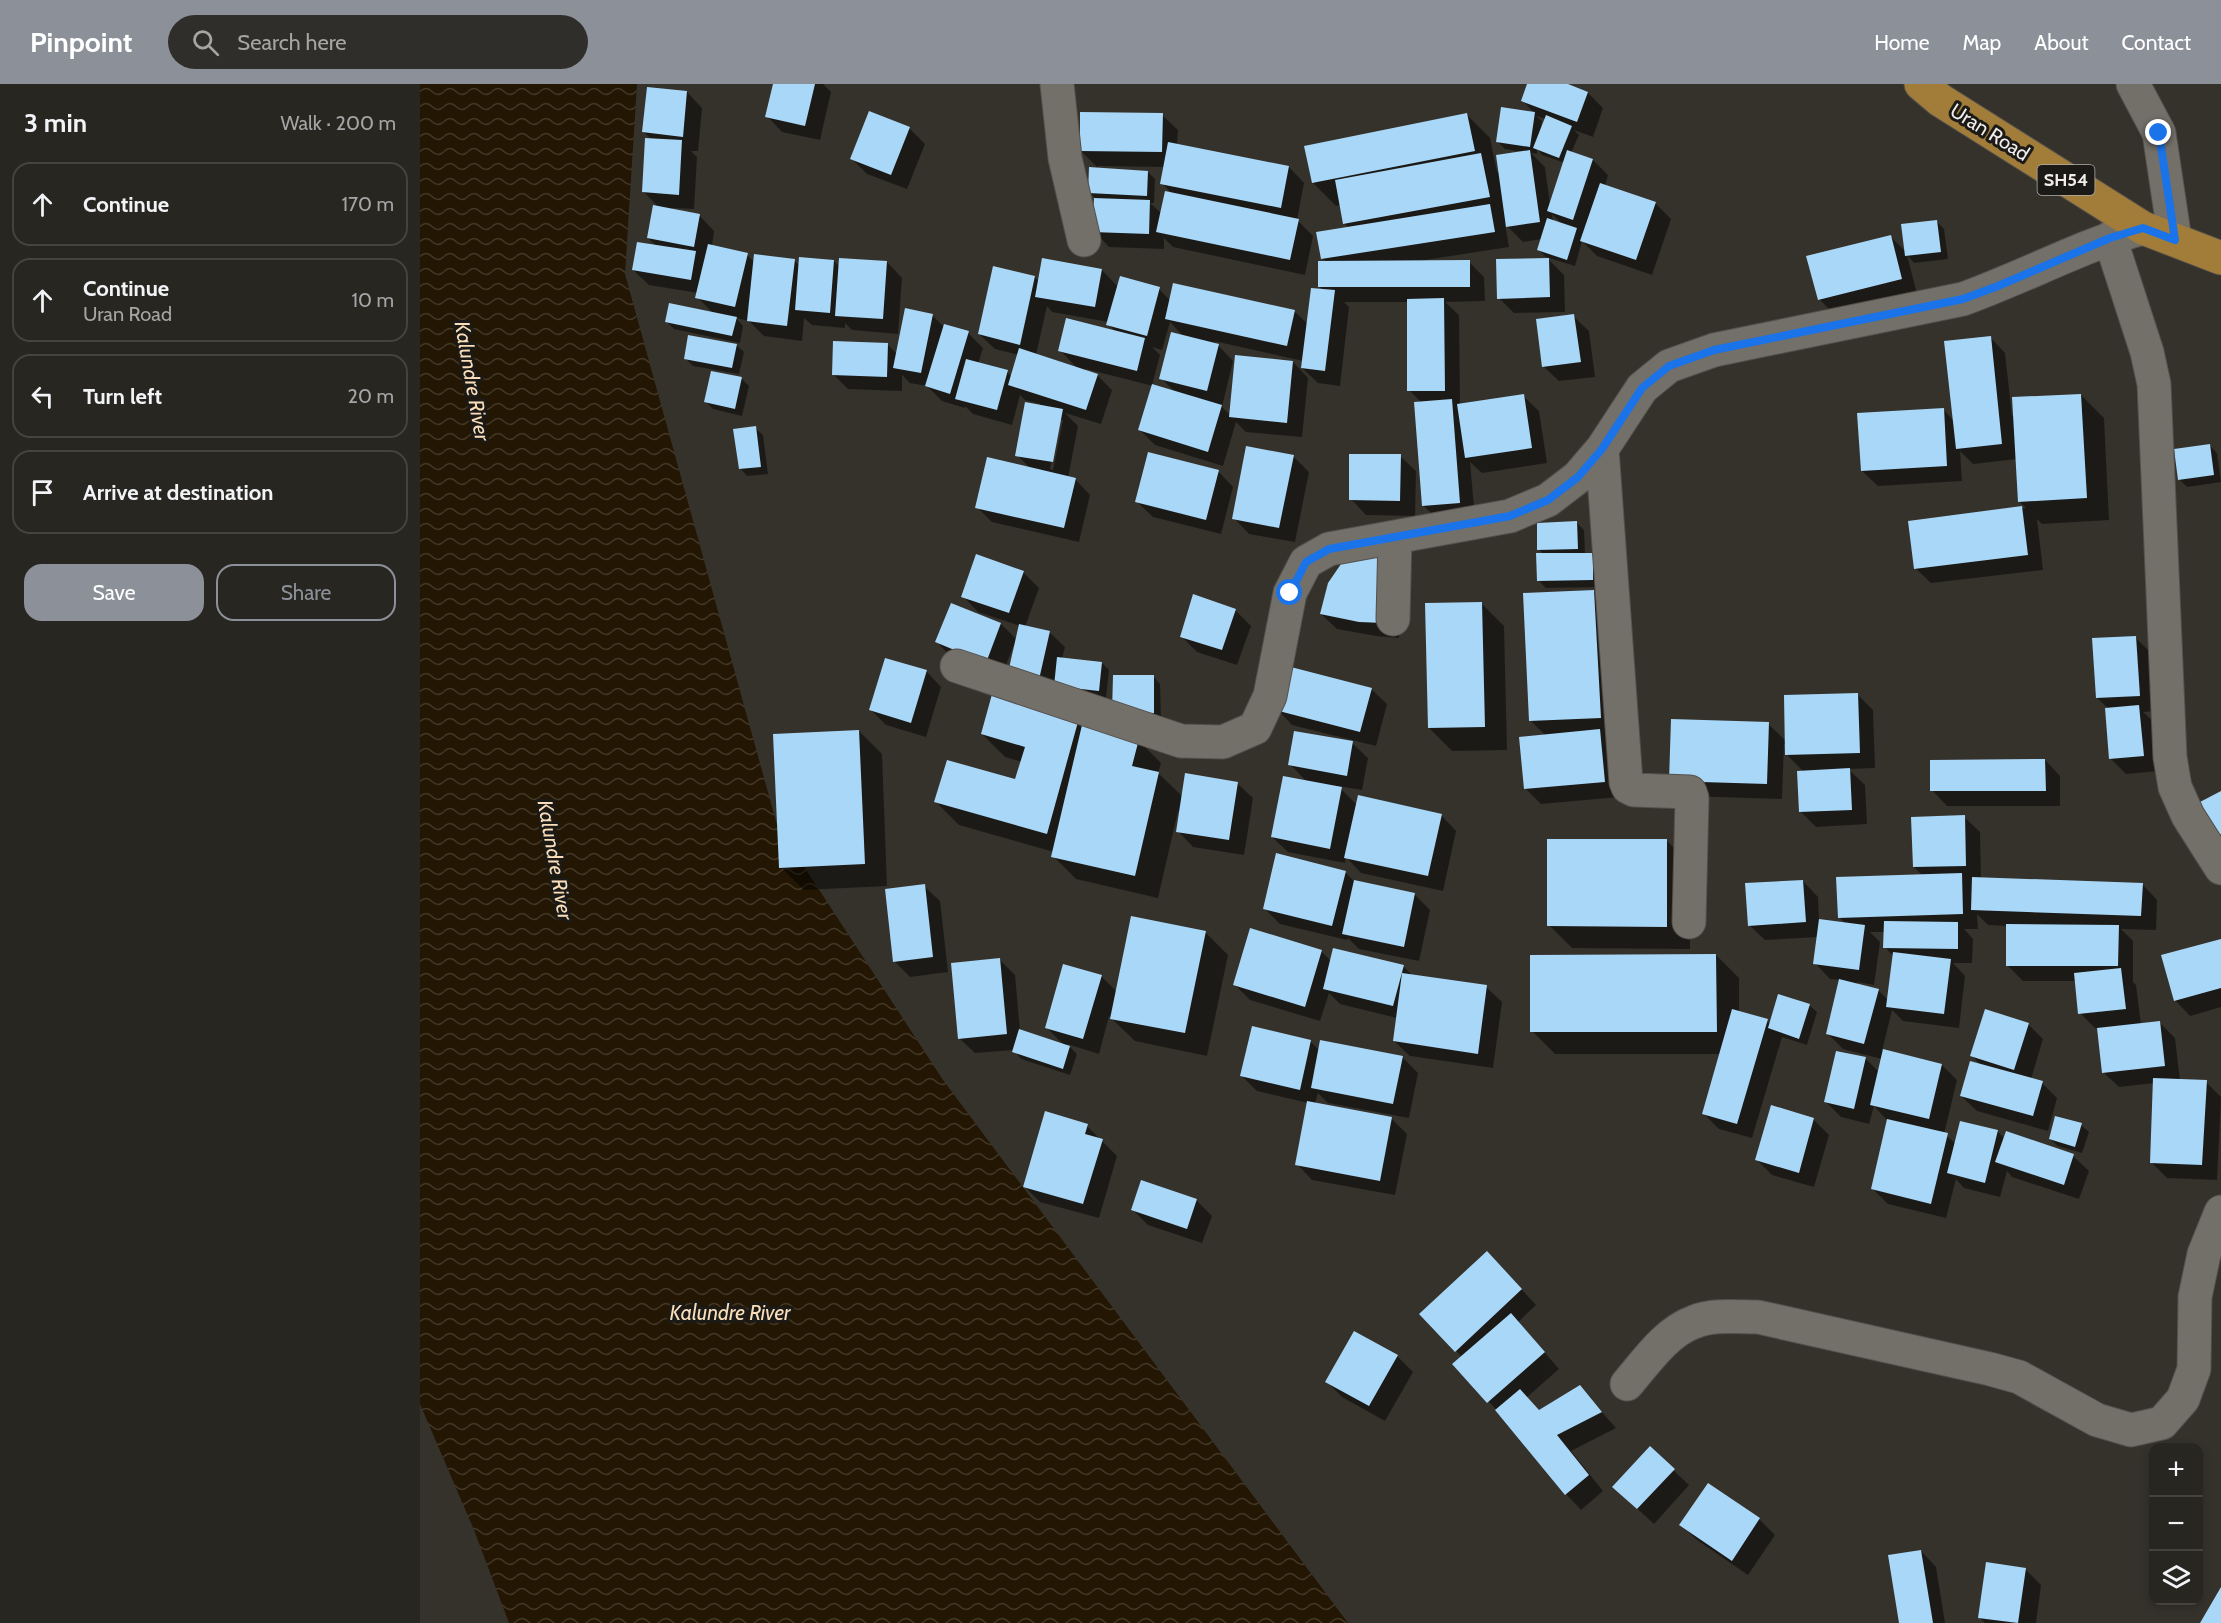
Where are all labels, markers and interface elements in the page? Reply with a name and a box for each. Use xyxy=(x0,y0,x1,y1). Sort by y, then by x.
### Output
search box xyxy=(168,15,588,69)
text: Pinpoint xyxy=(30,25,132,59)
icon: search xyxy=(189,26,222,59)
text: Search here xyxy=(237,29,347,56)
text: Home xyxy=(1874,30,1930,55)
text: Map xyxy=(1963,30,2001,55)
text: About xyxy=(2034,30,2088,55)
text: Contact xyxy=(2121,30,2191,55)
street label: Uran Road xyxy=(1946,98,2034,166)
text: 3 min xyxy=(24,107,87,139)
text: Walk · 200 m xyxy=(280,111,396,135)
route end xyxy=(2145,119,2171,145)
road number: SH54 xyxy=(2038,165,2094,195)
icon: ahead xyxy=(26,188,59,221)
text: Continue xyxy=(83,191,169,218)
text: 170 m xyxy=(342,192,394,216)
text: Continue xyxy=(83,275,169,302)
icon: ahead xyxy=(26,284,59,317)
text: 10 m xyxy=(351,288,394,312)
text: Uran Road xyxy=(83,302,172,326)
water label: Kalundre River xyxy=(450,319,496,444)
icon: left xyxy=(26,380,59,413)
text: Turn left xyxy=(83,383,162,410)
text: 20 m xyxy=(348,384,394,408)
icon: arrive xyxy=(26,476,59,509)
text: Arrive at destination xyxy=(83,479,273,506)
button: Save xyxy=(24,564,204,621)
button: Share xyxy=(216,564,396,621)
route start xyxy=(1276,579,1302,605)
water label: Kalundre River xyxy=(533,798,579,923)
water label: Kalundre River xyxy=(669,1300,792,1325)
map controls xyxy=(2149,1443,2203,1605)
button: + xyxy=(2149,1443,2203,1497)
button: − xyxy=(2149,1497,2203,1551)
button: layers xyxy=(2149,1551,2203,1605)

